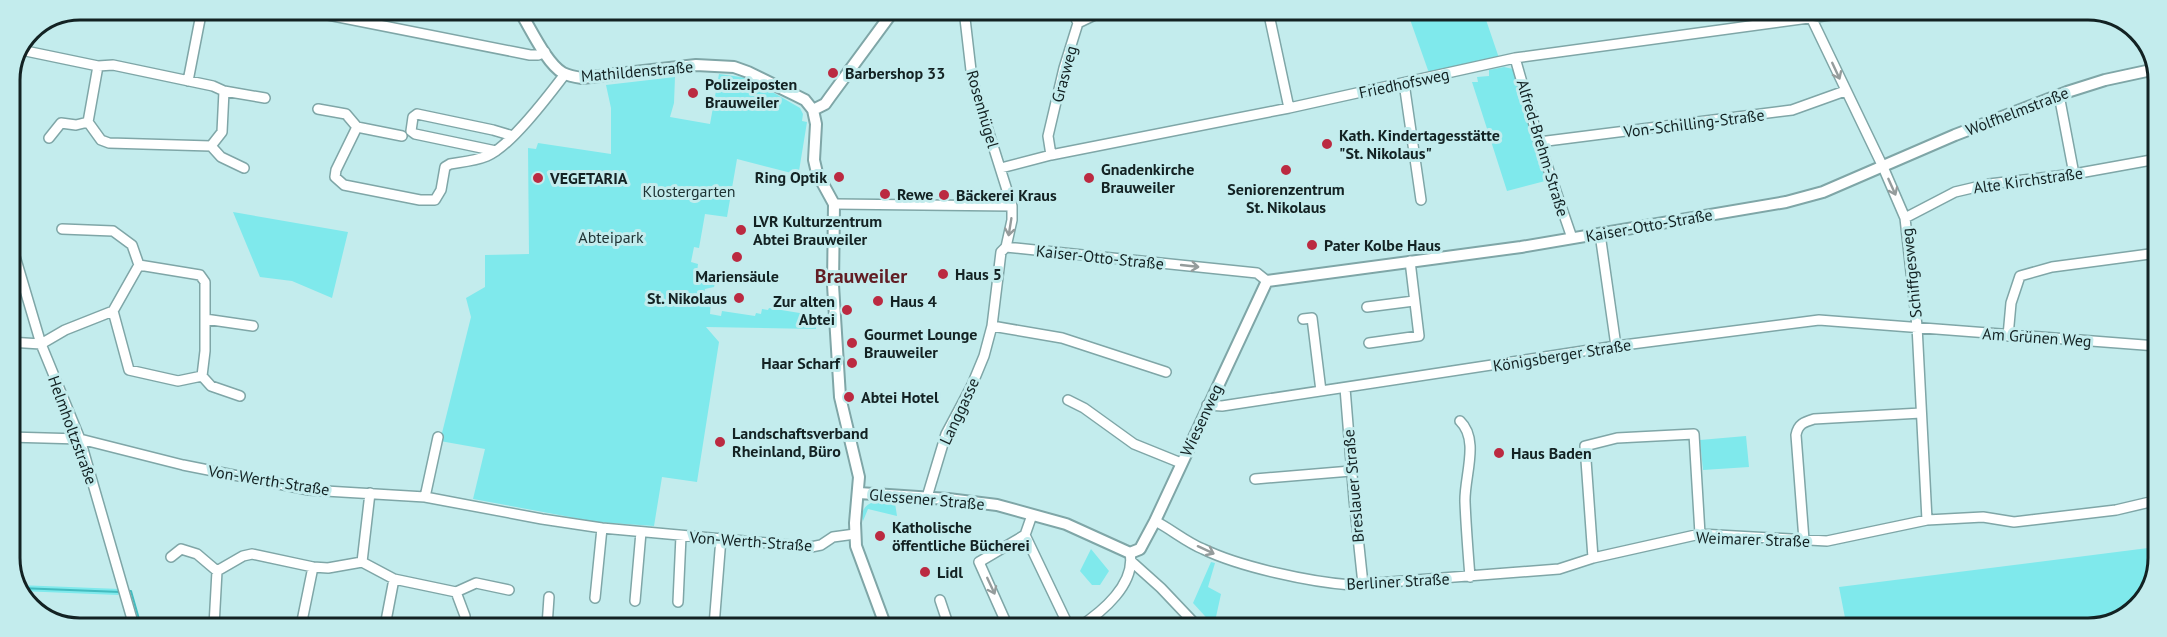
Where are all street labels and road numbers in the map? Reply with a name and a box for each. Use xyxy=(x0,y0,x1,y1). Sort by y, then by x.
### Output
street label: Grasweg xyxy=(1047,43,1081,105)
street label: Mathildenstraße xyxy=(580,56,694,86)
street label: Friedhofsweg xyxy=(1357,64,1451,102)
street label: Rosenhügel xyxy=(962,68,1004,150)
street label: Alfred-Brehm-Straße xyxy=(1513,77,1573,219)
street label: Wolfhelmstraße xyxy=(1963,82,2071,140)
street label: Von-Schilling-Straße xyxy=(1621,104,1766,142)
street label: Alte Kirchstraße xyxy=(1972,162,2084,198)
street label: Kaiser-Otto-Straße xyxy=(1584,204,1714,246)
street label: Schiffgesweg xyxy=(1896,227,1926,319)
street label: Kaiser-Otto-Straße xyxy=(1035,240,1165,274)
street label: Am Grünen Weg xyxy=(1982,323,2092,351)
street label: Königsberger Straße xyxy=(1492,334,1632,376)
street label: Helmholtzstraße xyxy=(44,373,102,487)
street label: Langgasse xyxy=(935,374,983,448)
street label: Wiesenweg xyxy=(1176,381,1226,459)
street label: Breslauer Straße xyxy=(1338,429,1368,543)
street label: Von-Werth-Straße xyxy=(206,460,331,499)
street label: Glessener Straße xyxy=(869,484,985,514)
street label: Von-Werth-Straße xyxy=(688,527,813,555)
street label: Weimarer Straße xyxy=(1696,527,1810,551)
street label: Berliner Straße xyxy=(1346,568,1450,594)

